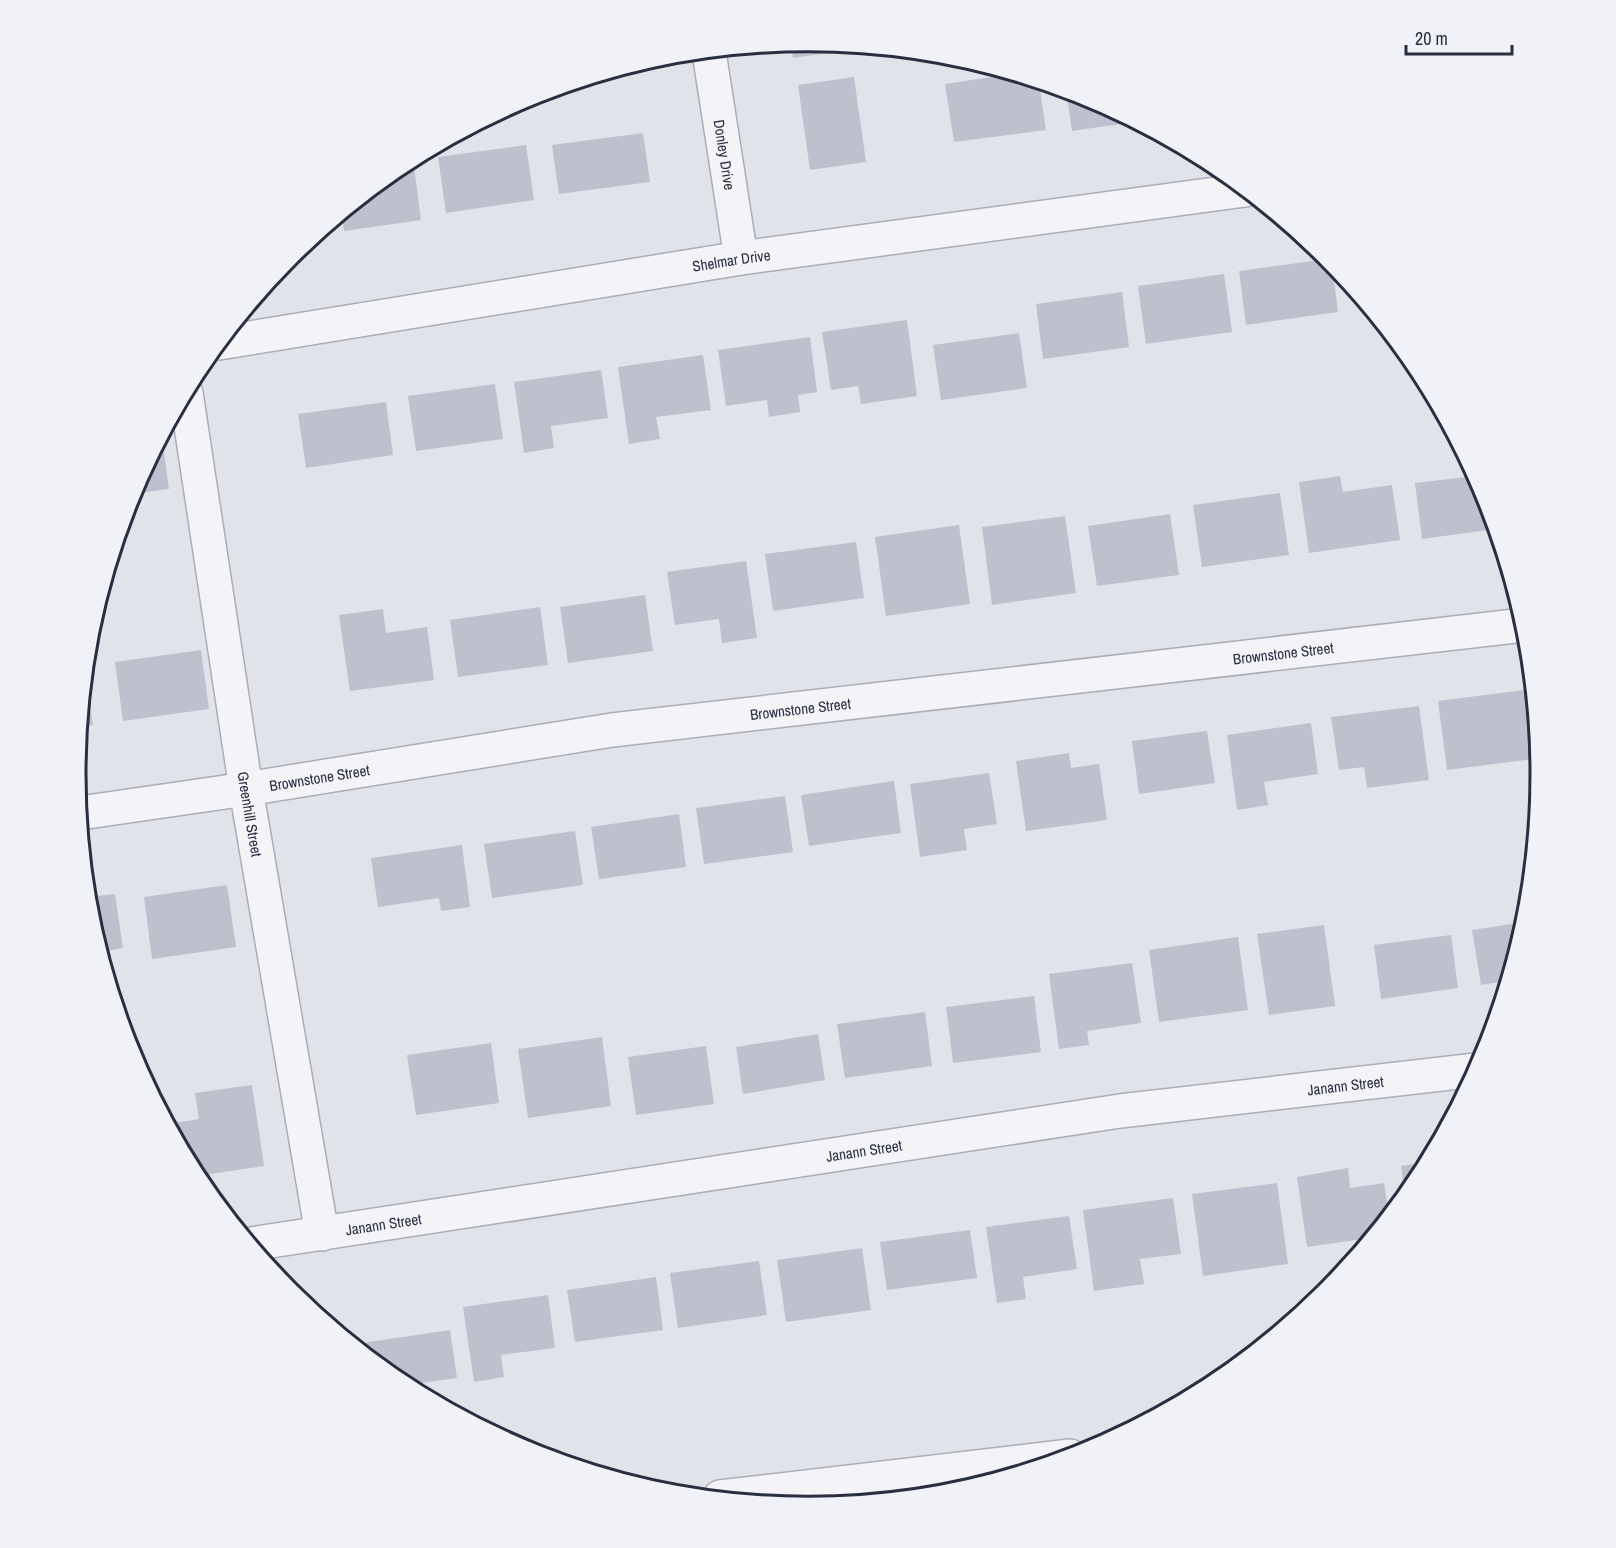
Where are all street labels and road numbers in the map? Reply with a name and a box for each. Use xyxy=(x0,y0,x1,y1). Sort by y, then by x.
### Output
street label: Donley Drive xyxy=(709,118,741,192)
street label: Shelmar Drive xyxy=(691,244,772,276)
street label: Brownstone Street xyxy=(1232,636,1335,669)
street label: Brownstone Street xyxy=(749,692,852,725)
street label: Brownstone Street xyxy=(268,759,372,796)
street label: Greenhill Street xyxy=(233,770,268,859)
street label: Janann Street xyxy=(1306,1070,1385,1100)
street label: Janann Street xyxy=(824,1134,904,1166)
street label: Janann Street xyxy=(344,1207,424,1240)

